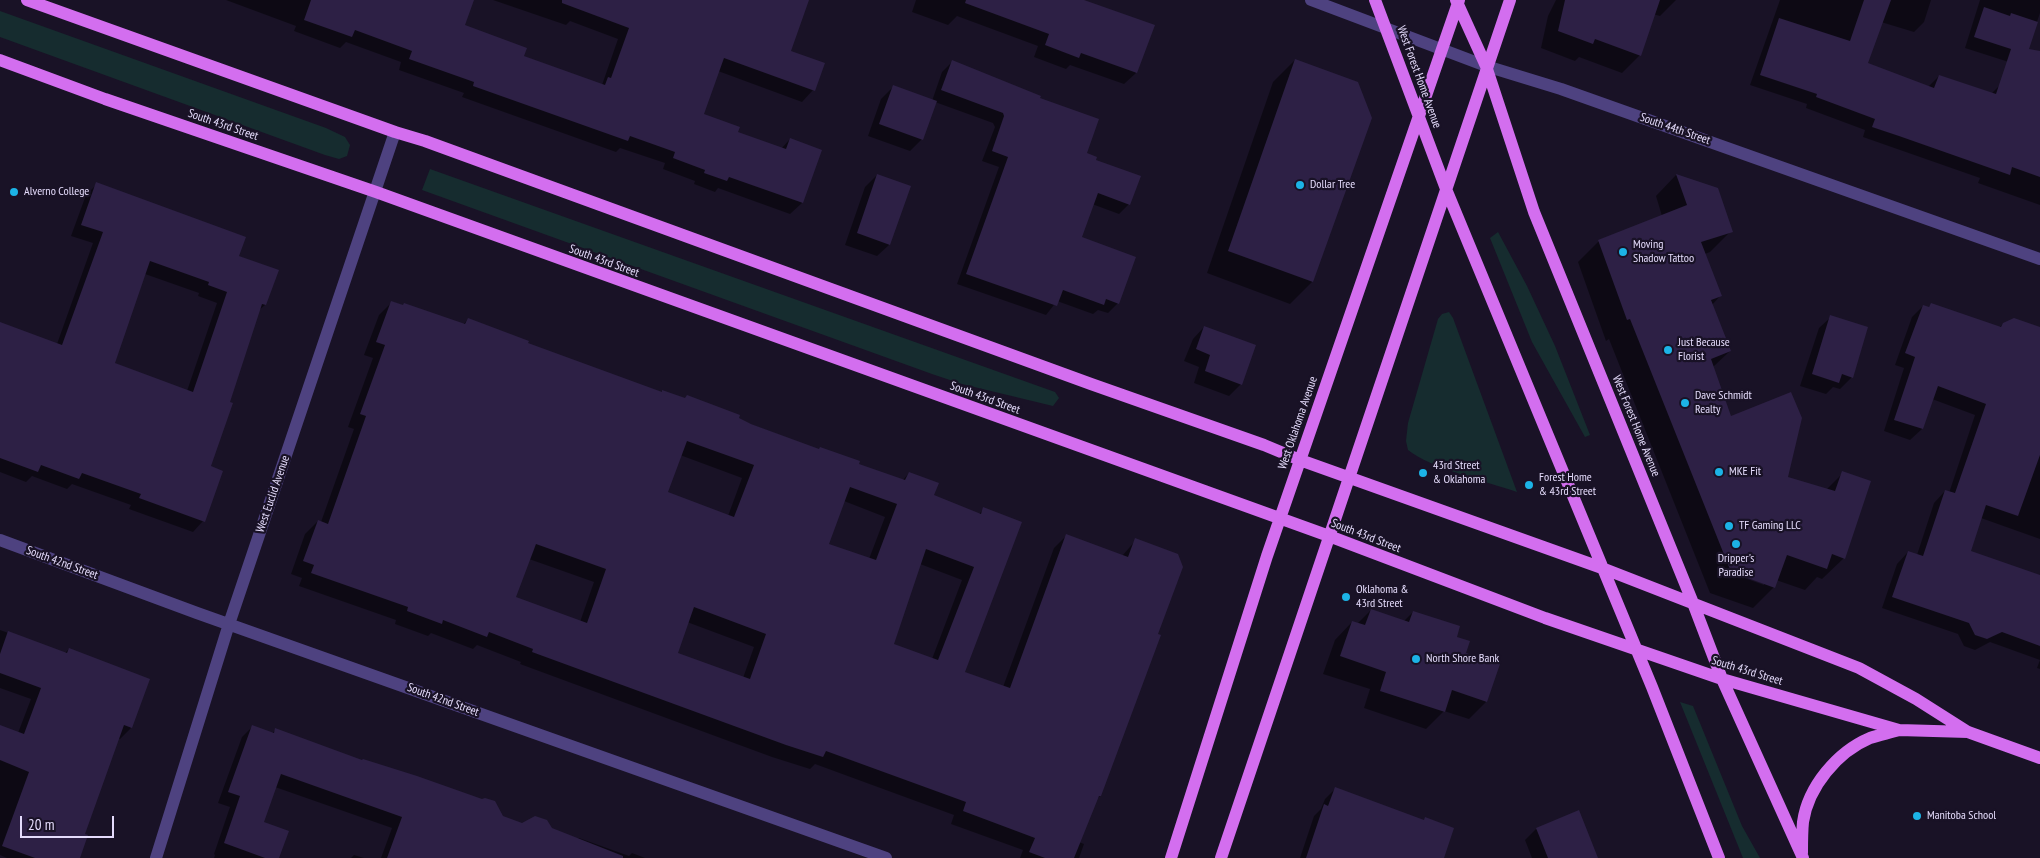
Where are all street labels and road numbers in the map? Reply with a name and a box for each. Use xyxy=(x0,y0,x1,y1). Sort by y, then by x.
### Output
street label: West Forest Home Avenue xyxy=(1394,24,1444,130)
street label: South 43rd Street xyxy=(186,106,260,144)
street label: South 44th Street xyxy=(1638,110,1712,148)
street label: South 43rd Street xyxy=(567,242,641,280)
street label: West Forest Home Avenue xyxy=(1609,373,1663,479)
street label: West Oklahoma Avenue xyxy=(1275,375,1321,471)
street label: South 43rd Street xyxy=(948,379,1022,417)
street label: West Euclid Avenue xyxy=(253,454,293,534)
street label: South 43rd Street xyxy=(1329,516,1403,556)
street label: South 42nd Street xyxy=(24,543,100,583)
street label: South 43rd Street xyxy=(1710,653,1784,689)
street label: South 42nd Street xyxy=(405,680,481,720)

